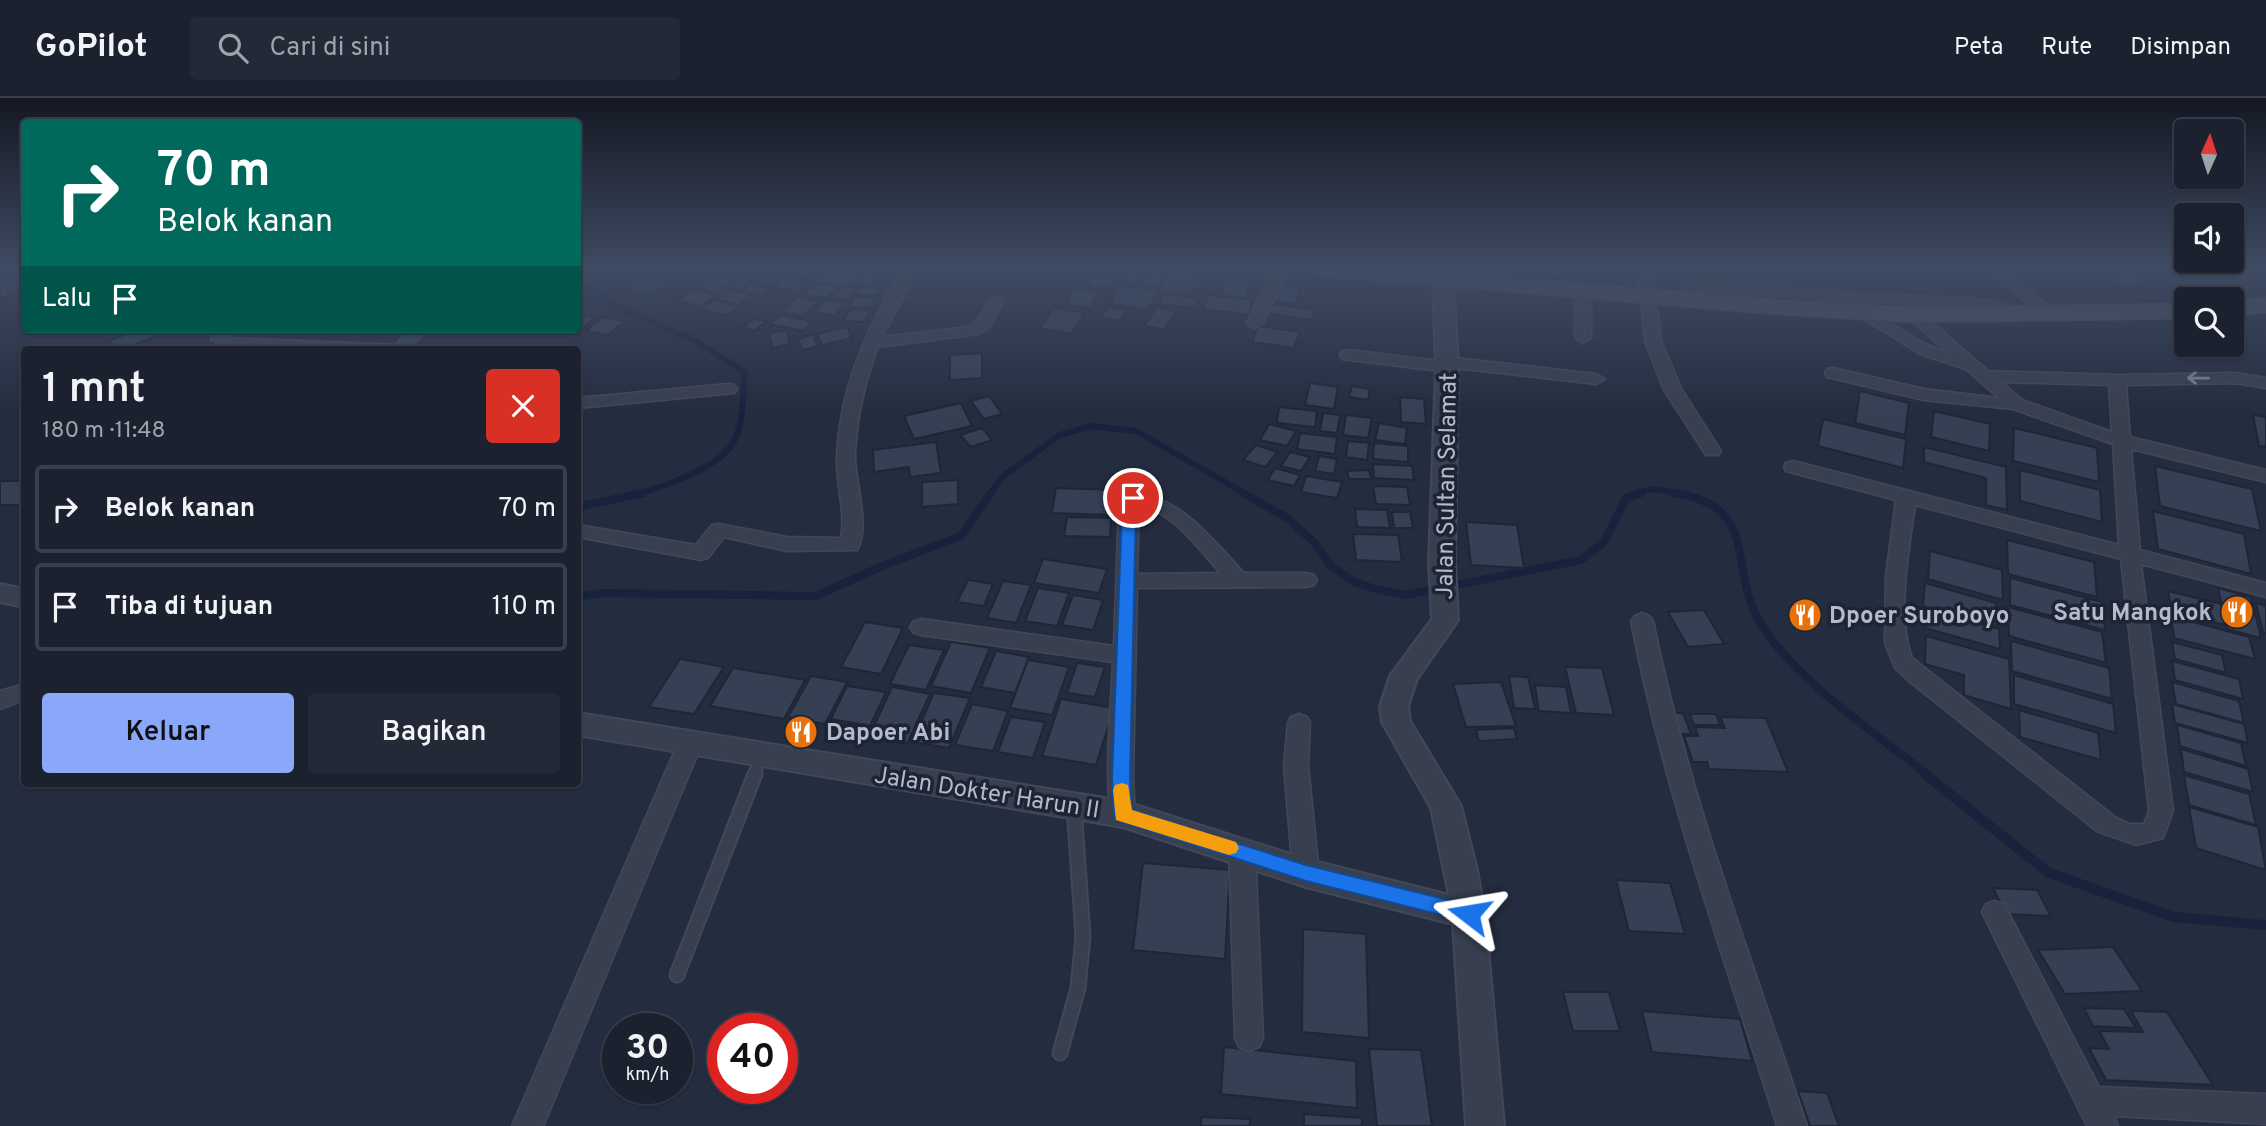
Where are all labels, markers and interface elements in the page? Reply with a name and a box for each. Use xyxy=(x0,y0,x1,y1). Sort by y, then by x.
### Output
search box xyxy=(190,17,680,80)
text: GoPilot xyxy=(35,27,148,69)
icon: search xyxy=(214,29,252,67)
text: Cari di sini xyxy=(270,32,390,65)
text: Peta xyxy=(1954,33,2003,63)
text: Rute xyxy=(2041,33,2092,63)
text: Disimpan xyxy=(2130,33,2231,63)
north arrow xyxy=(2174,119,2244,189)
map controls xyxy=(2174,119,2244,357)
text: 70 m xyxy=(157,142,271,204)
icon: right xyxy=(42,147,133,238)
text: Belok kanan xyxy=(157,203,333,243)
button: sound xyxy=(2174,203,2244,273)
icon: arrive xyxy=(106,280,144,318)
text: Lalu xyxy=(42,283,92,316)
button: search xyxy=(2174,287,2244,357)
text: 1 mnt xyxy=(42,364,146,417)
button: close xyxy=(486,369,560,443)
one-way arrow xyxy=(2187,371,2210,385)
street label: Jalan Sultan Selamat xyxy=(1431,372,1465,600)
text: 180 m · 11:48 xyxy=(42,417,166,446)
pin xyxy=(1103,468,1163,528)
icon: arrive xyxy=(1114,479,1152,517)
icon: right xyxy=(46,490,84,528)
text: Belok kanan xyxy=(105,493,255,526)
text: 70 m xyxy=(498,493,556,526)
icon: arrive xyxy=(46,588,84,626)
text: Tiba di tujuan xyxy=(105,591,273,624)
text: 110 m xyxy=(492,591,556,624)
restaurant icon: Satu Mangkok xyxy=(2218,593,2256,631)
restaurant icon: Dpoer Suroboyo xyxy=(1786,596,1824,634)
place label: Satu Mangkok xyxy=(2053,599,2212,629)
place label: Dpoer Suroboyo xyxy=(1829,602,2009,632)
button: Keluar xyxy=(42,693,294,773)
button: Bagikan xyxy=(308,693,560,773)
restaurant icon: Dapoer Abi xyxy=(782,713,820,751)
place label: Dapoer Abi xyxy=(826,719,950,749)
street label: Jalan Dokter Harun II xyxy=(872,761,1101,827)
position arrow xyxy=(1432,877,1506,951)
speed limit sign: 40 xyxy=(707,1013,798,1104)
text: 30 xyxy=(626,1027,669,1071)
text: km/h xyxy=(626,1064,669,1087)

